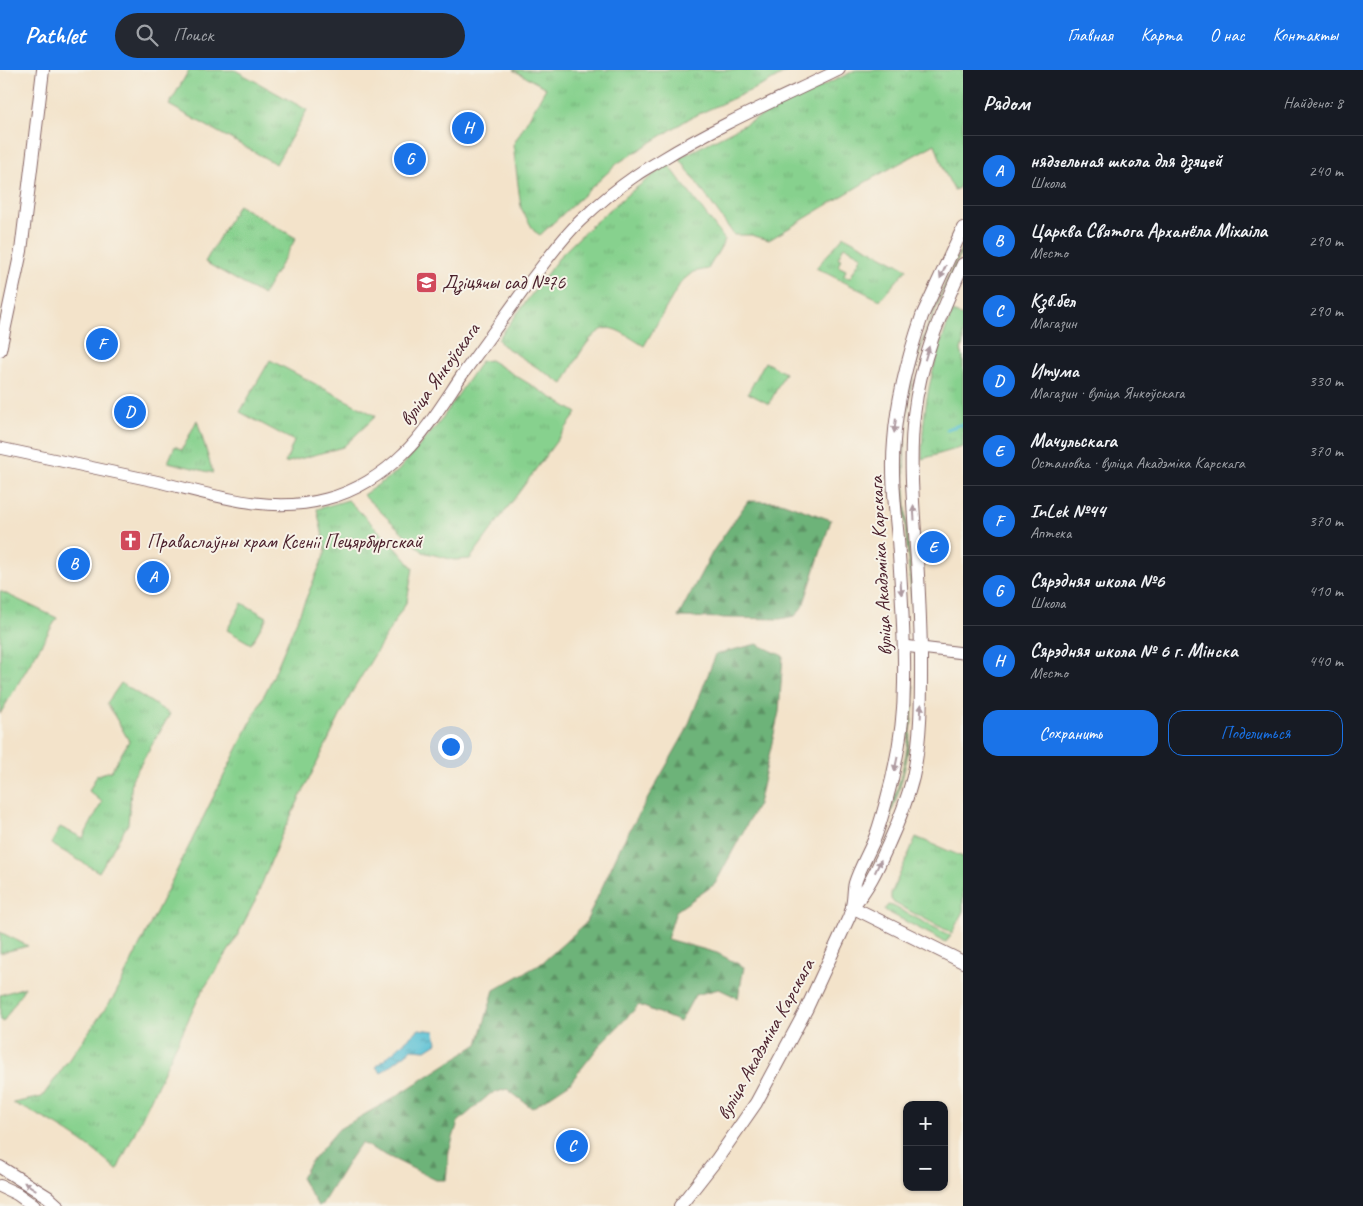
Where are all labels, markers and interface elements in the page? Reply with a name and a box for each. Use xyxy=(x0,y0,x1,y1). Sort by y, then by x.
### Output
search box xyxy=(115,13,465,58)
text: Pathlet xyxy=(25,20,85,50)
icon: search xyxy=(133,21,161,49)
text: Поиск xyxy=(173,23,213,47)
text: Главная xyxy=(1068,24,1113,46)
text: Карта xyxy=(1141,24,1182,46)
text: О нас xyxy=(1210,24,1245,46)
text: Контакты xyxy=(1273,24,1338,46)
text: Рядом xyxy=(983,90,1030,116)
text: Найдено: 8 xyxy=(1283,93,1343,113)
pin: H xyxy=(452,109,484,147)
pin: G xyxy=(394,140,426,178)
text: нядзельная школа для дзяцей xyxy=(1030,149,1222,173)
text: A xyxy=(995,161,1003,181)
text: 240 m xyxy=(1309,161,1343,181)
text: Школа xyxy=(1030,173,1065,193)
text: Царква Святога Арханёла Міхаіла xyxy=(1030,219,1267,243)
text: B xyxy=(995,231,1003,251)
text: 290 m xyxy=(1309,231,1343,251)
text: Место xyxy=(1030,243,1068,263)
one-way arrow xyxy=(938,265,946,279)
school or university icon: Дзіцячы сад №76 xyxy=(414,270,438,294)
place label: Дзіцячы сад №76 xyxy=(442,270,566,296)
text: Кзв.бел xyxy=(1030,289,1075,313)
text: C xyxy=(995,301,1003,321)
text: 290 m xyxy=(1309,301,1343,321)
text: Магазин xyxy=(1030,313,1077,333)
street label: вуліца Янкоўскага xyxy=(394,316,486,431)
pin: F xyxy=(86,325,118,363)
one-way arrow xyxy=(924,345,932,360)
text: Итума xyxy=(1030,359,1079,383)
text: D xyxy=(994,371,1004,391)
text: 330 m xyxy=(1309,371,1343,391)
text: Магазин · вуліца Янкоўскага xyxy=(1030,383,1184,403)
pin: D xyxy=(114,393,146,431)
one-way arrow xyxy=(891,419,899,435)
text: Мачульскага xyxy=(1030,429,1117,453)
text: E xyxy=(995,441,1003,461)
text: 370 m xyxy=(1309,441,1343,461)
text: Остановка · вуліца Акадэміка Карскага xyxy=(1030,453,1245,473)
street label: вуліца Акадэміка Карскага xyxy=(863,474,898,657)
text: InLek №44 xyxy=(1030,499,1105,523)
one-way arrow xyxy=(910,505,918,521)
text: F xyxy=(995,511,1003,531)
text: 370 m xyxy=(1309,511,1343,531)
text: Аптека xyxy=(1030,523,1071,543)
pin: E xyxy=(917,528,949,566)
church icon: Праваслаўны храм Ксеніі Пецярбургскай xyxy=(119,529,143,553)
place label: Праваслаўны храм Ксеніі Пецярбургскай xyxy=(147,529,424,554)
pin: B xyxy=(58,545,90,583)
pin: A xyxy=(137,558,169,596)
text: Сярэдняя школа №6 xyxy=(1030,569,1164,593)
one-way arrow xyxy=(897,581,905,597)
text: G xyxy=(995,581,1003,601)
text: 410 m xyxy=(1309,581,1343,601)
text: Школа xyxy=(1030,593,1065,613)
text: Сярэдняя школа № 6 г. Мінска xyxy=(1030,639,1238,663)
text: H xyxy=(994,651,1004,671)
text: 440 m xyxy=(1309,651,1343,671)
text: Место xyxy=(1030,663,1068,683)
one-way arrow xyxy=(917,702,925,718)
button: Сохранить xyxy=(983,710,1158,756)
button: Поделиться xyxy=(1168,710,1343,756)
your location xyxy=(438,734,464,760)
one-way arrow xyxy=(891,756,899,772)
one-way arrow xyxy=(875,859,883,873)
street label: вуліца Акадэміка Карскага xyxy=(711,953,821,1124)
map controls xyxy=(903,1101,948,1191)
button: + xyxy=(903,1101,948,1146)
pin: C xyxy=(556,1127,588,1165)
button: − xyxy=(903,1146,948,1191)
one-way arrow xyxy=(23,1181,36,1190)

